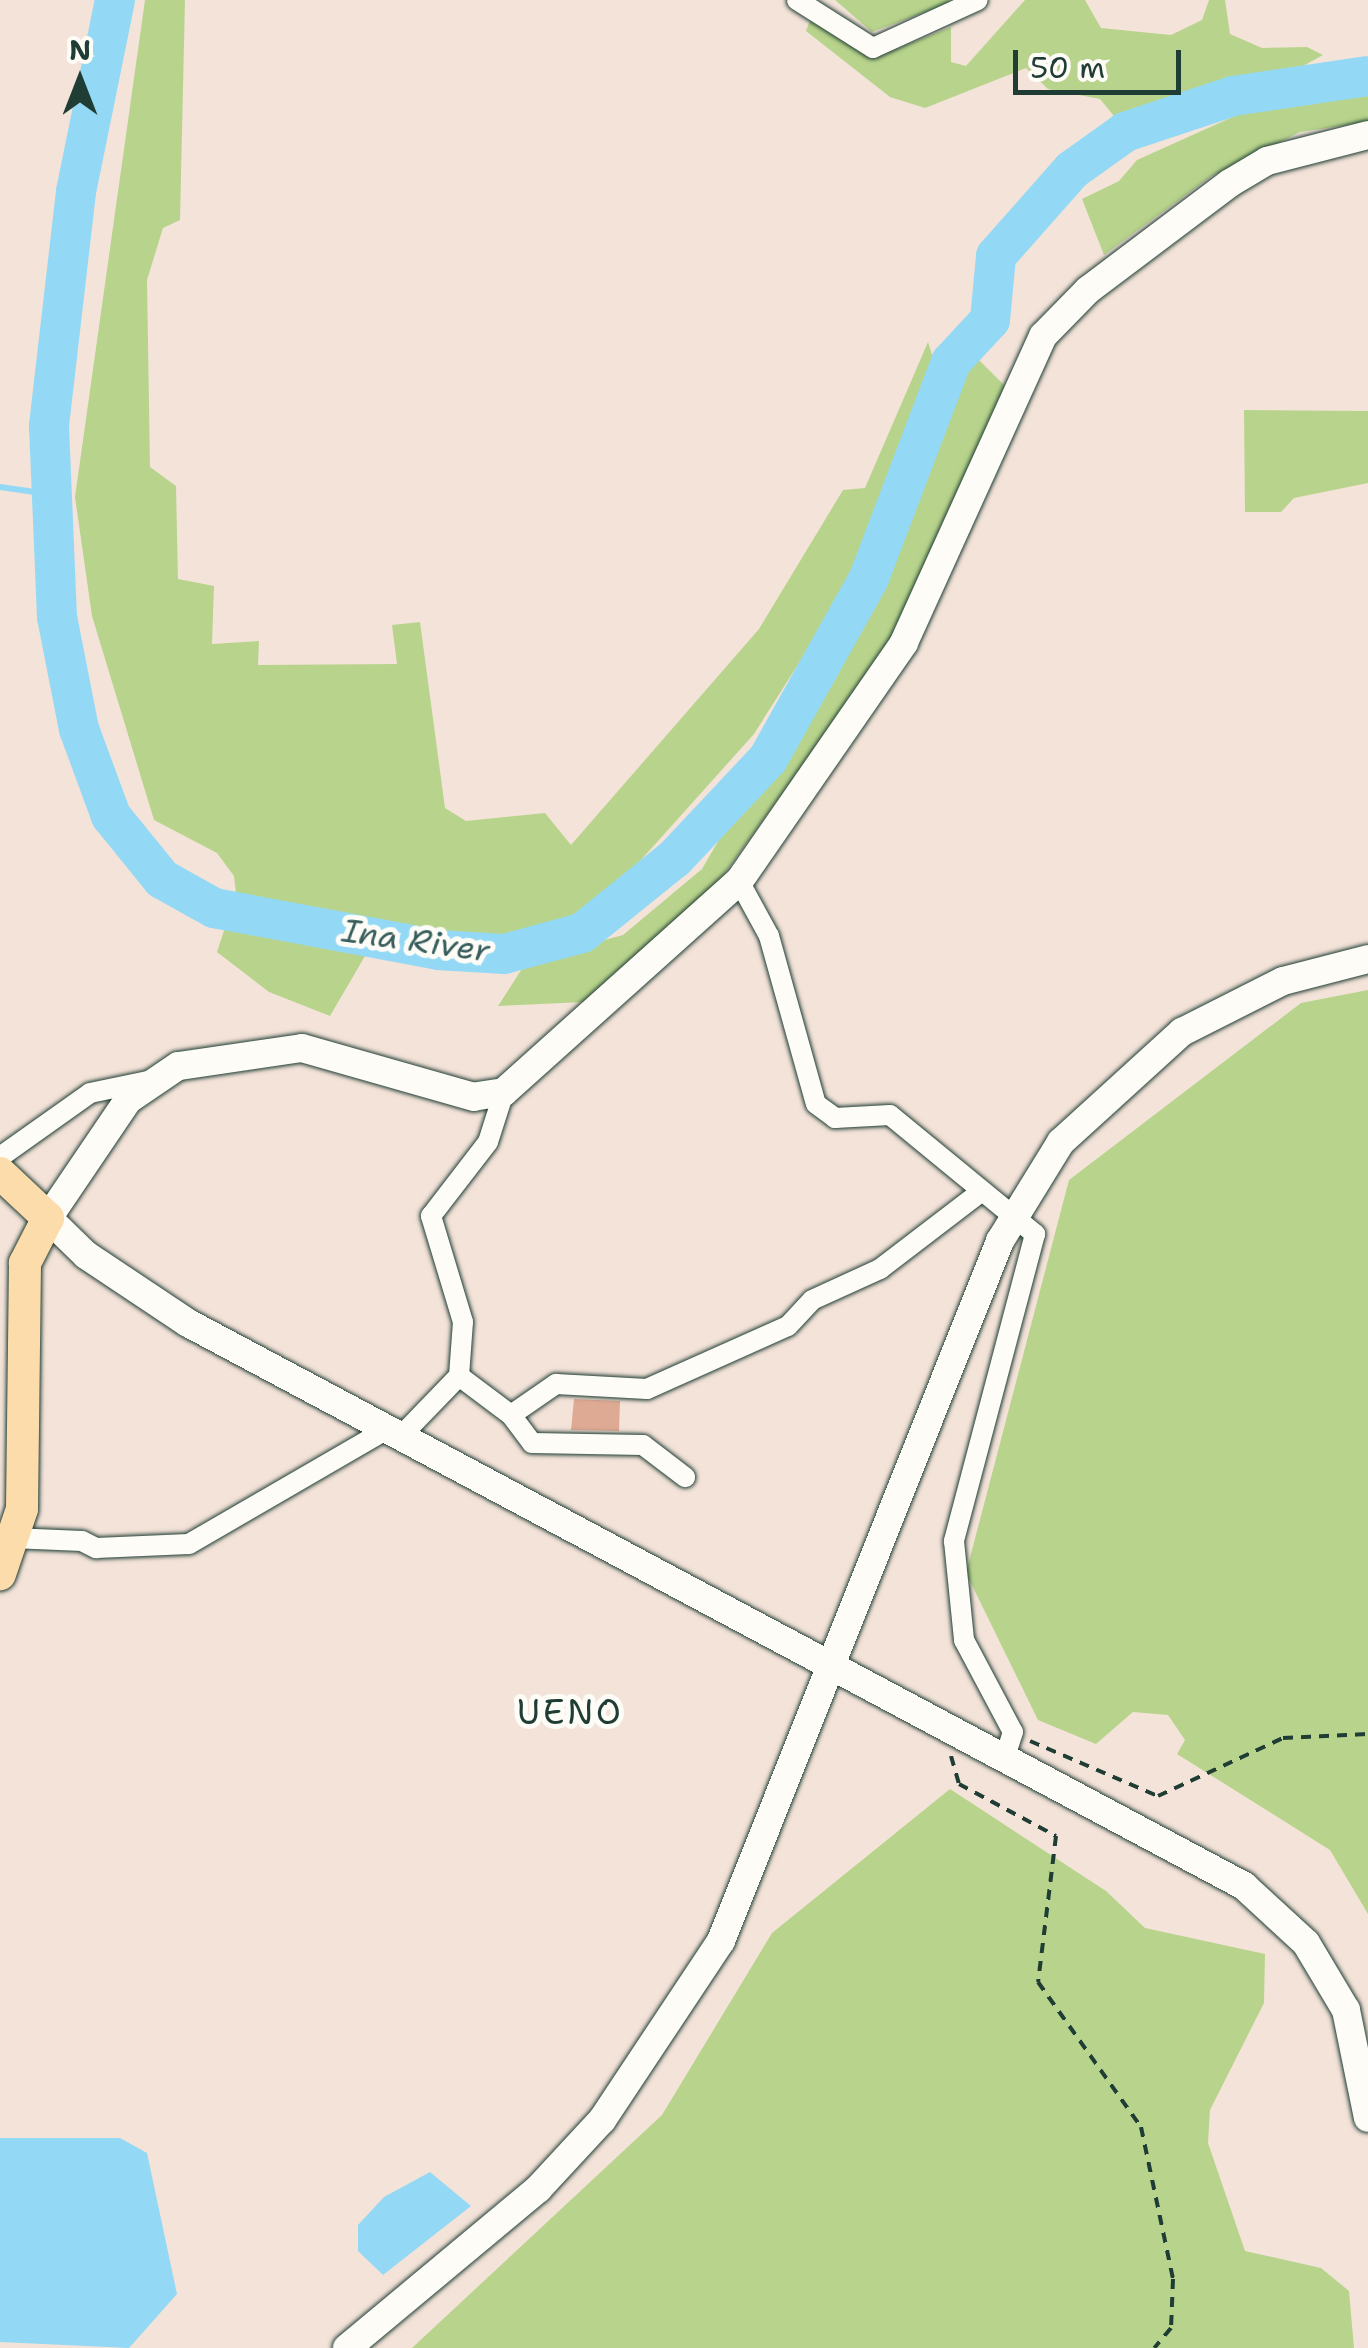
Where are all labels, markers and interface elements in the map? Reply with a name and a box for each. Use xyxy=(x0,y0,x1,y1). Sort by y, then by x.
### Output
north arrow xyxy=(30,30,130,130)
scale bar xyxy=(1018,30,1186,92)
text: N xyxy=(69,31,91,69)
text: 50 m xyxy=(1030,47,1105,88)
water label: Ina River xyxy=(340,912,492,970)
district label: UENO xyxy=(517,1691,623,1733)

